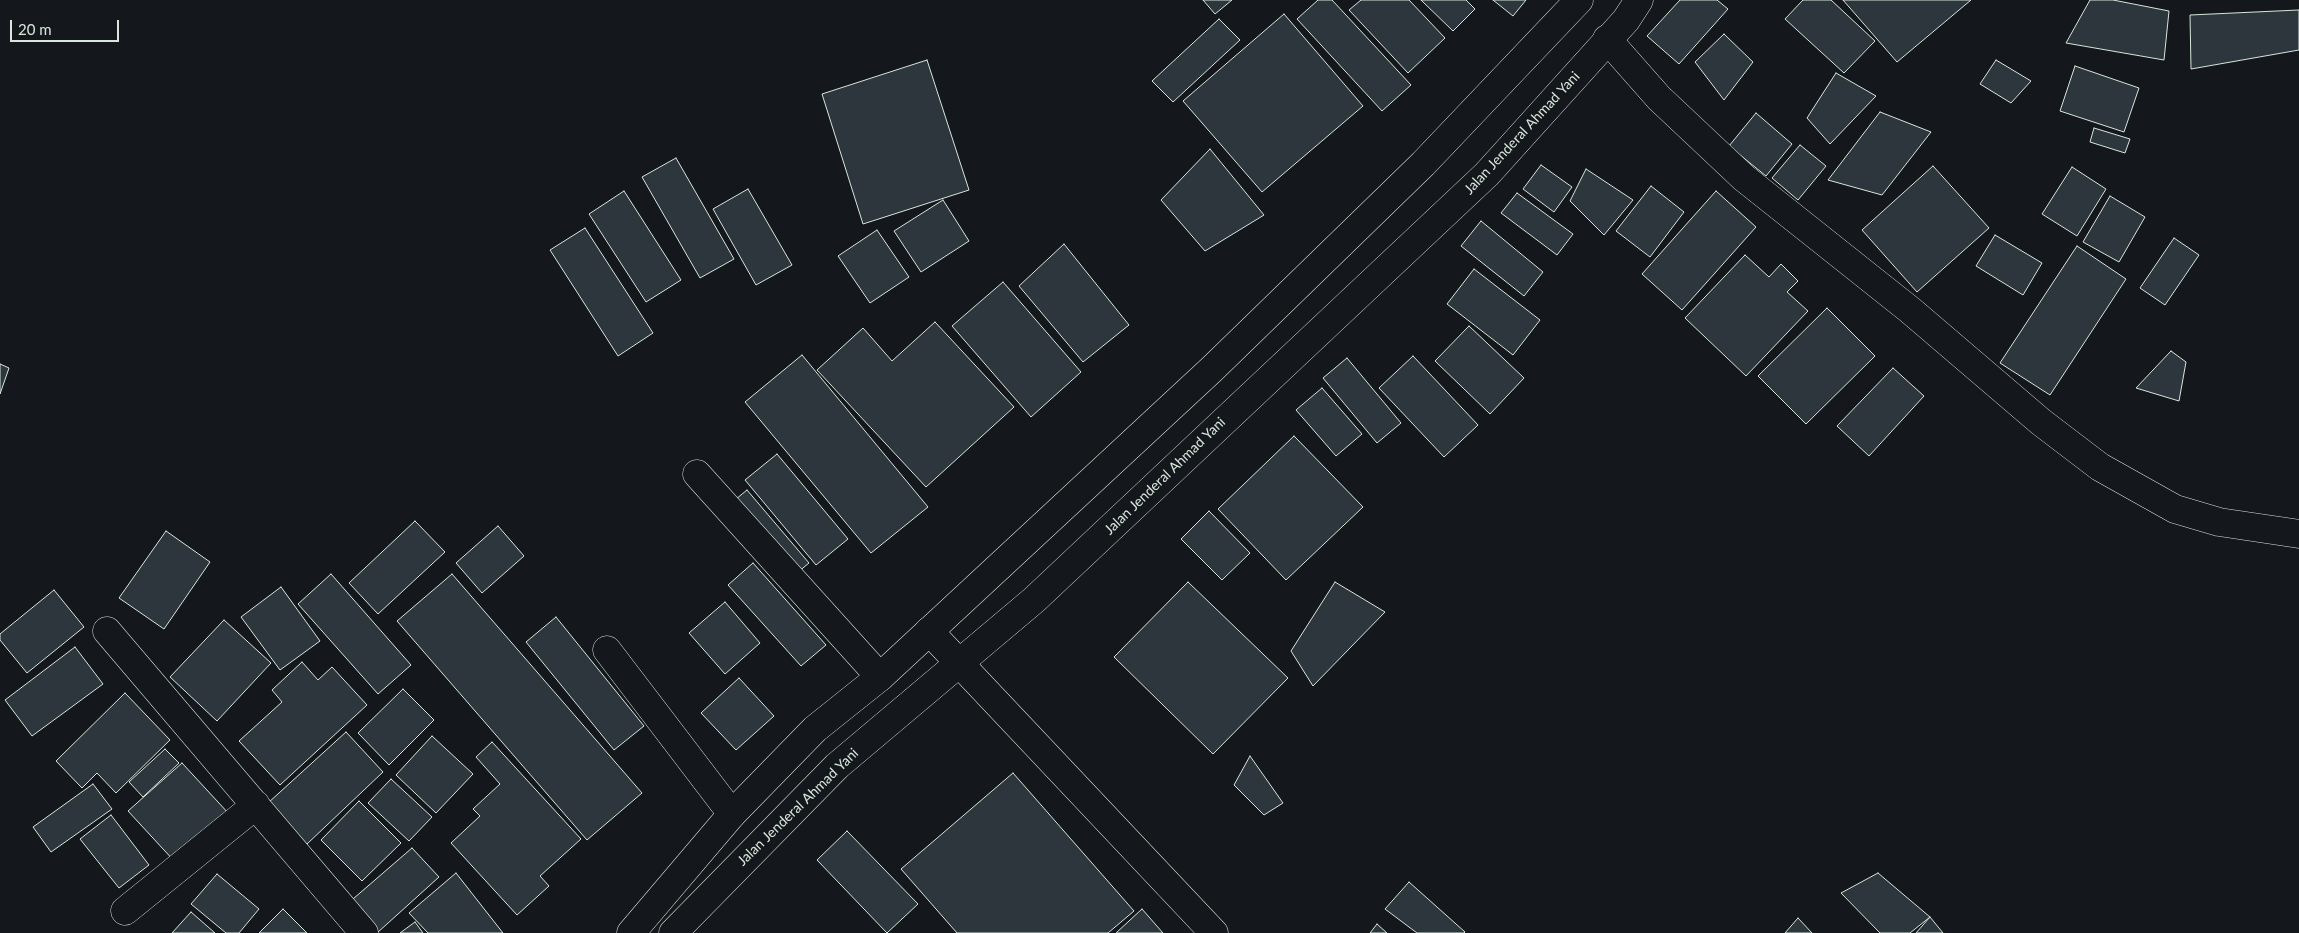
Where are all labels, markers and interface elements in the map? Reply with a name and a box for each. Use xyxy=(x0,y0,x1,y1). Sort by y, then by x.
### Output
scale bar xyxy=(12,10,121,42)
text: 20 m xyxy=(18,20,52,38)
street label: Jalan Jenderal Ahmad Yani xyxy=(1461,68,1583,198)
street label: Jalan Jenderal Ahmad Yani xyxy=(1101,414,1229,538)
street label: Jalan Jenderal Ahmad Yani xyxy=(734,745,862,869)

